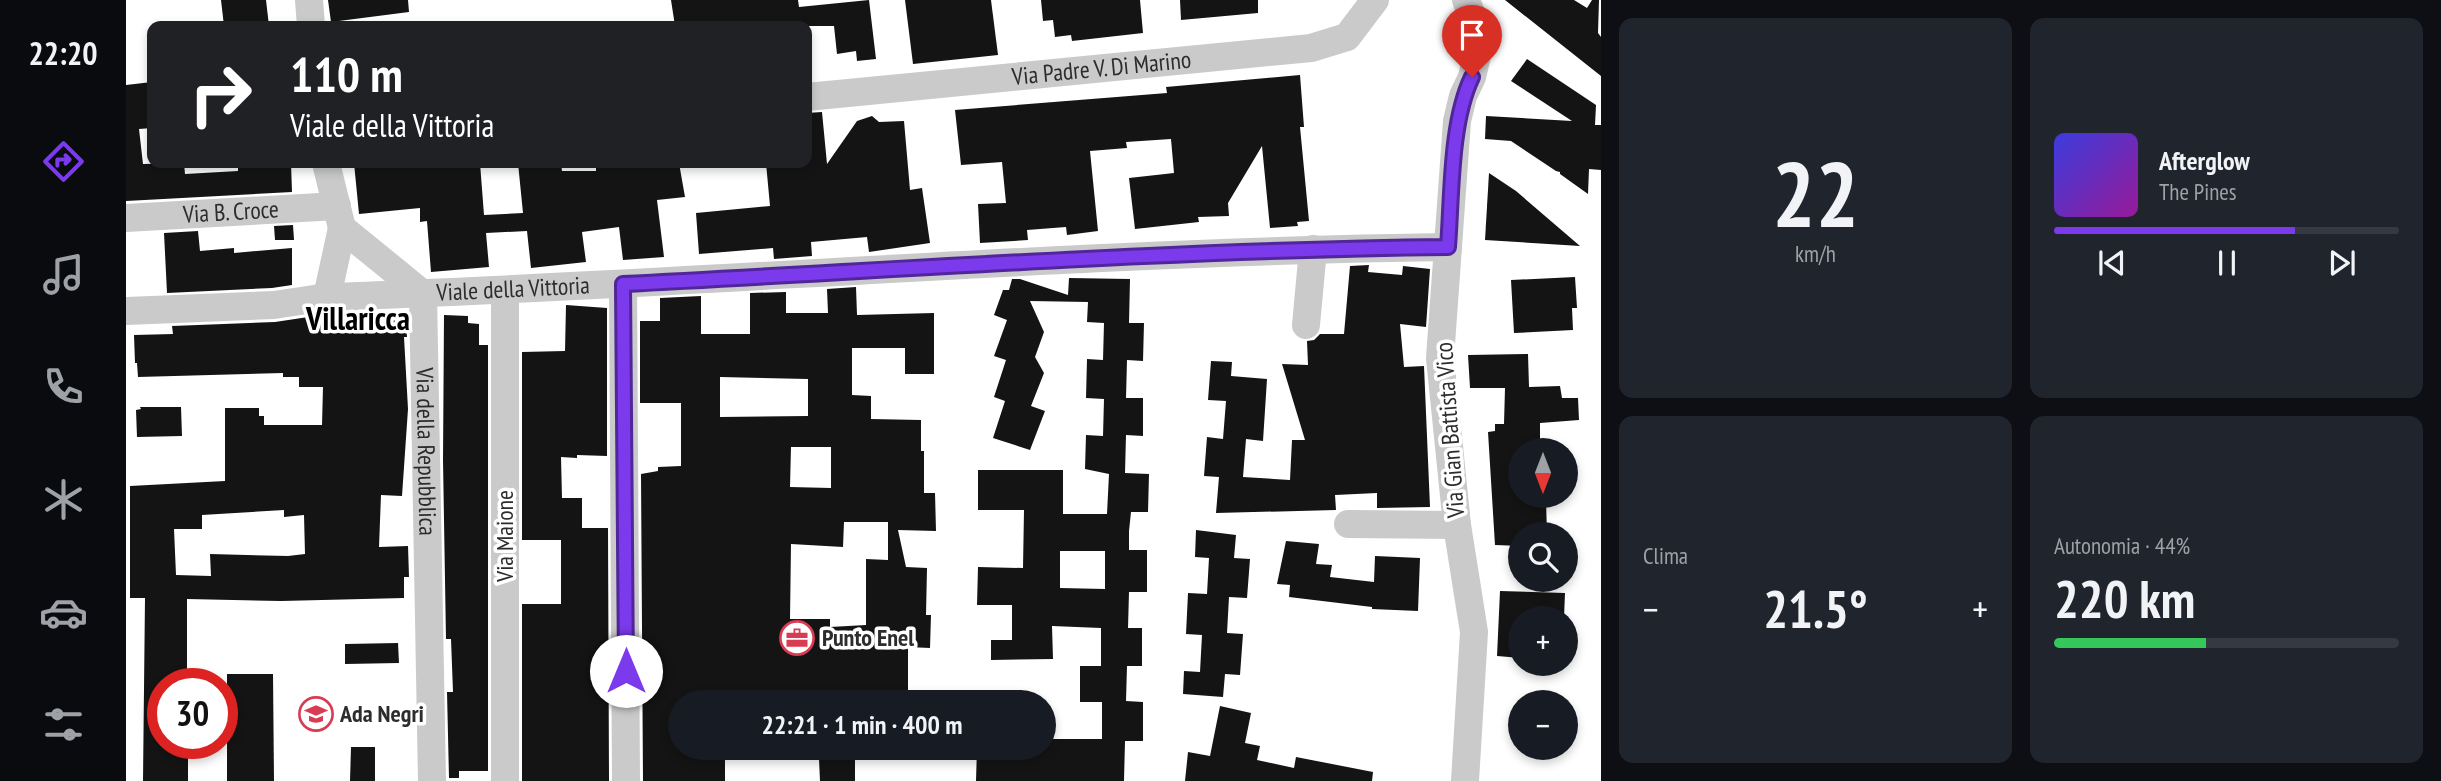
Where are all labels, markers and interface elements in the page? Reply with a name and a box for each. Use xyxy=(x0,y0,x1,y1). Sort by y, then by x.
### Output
pin xyxy=(1442,5,1502,77)
icon: arrive xyxy=(1453,16,1491,54)
text: 22:20 xyxy=(28,32,98,74)
text: 110 m xyxy=(290,42,403,106)
street label: Via Padre V. Di Marino xyxy=(1010,44,1193,92)
icon: right xyxy=(175,49,266,140)
text: Viale della Vittoria xyxy=(290,104,494,146)
text: 22 xyxy=(1772,134,1859,252)
icon: directions xyxy=(39,137,88,186)
text: Afterglow xyxy=(2159,144,2250,177)
text: The Pines xyxy=(2159,177,2237,206)
street label: Via B. Croce xyxy=(181,193,280,230)
text: km/h xyxy=(1795,239,1836,268)
icon: previous xyxy=(2093,244,2131,282)
icon: pause xyxy=(2208,244,2246,282)
icon: next xyxy=(2323,244,2361,282)
icon: music xyxy=(39,250,88,299)
street label: Viale della Vittoria xyxy=(435,269,590,308)
district label: Villaricca xyxy=(305,297,410,339)
street label: Via Gian Battista Vico xyxy=(1428,341,1471,520)
icon: phone xyxy=(39,362,88,411)
street label: Via della Repubblica xyxy=(409,366,443,536)
north arrow xyxy=(1508,438,1578,508)
map controls xyxy=(1508,438,1578,760)
icon: climate xyxy=(39,475,88,524)
street label: Via Maione xyxy=(489,490,520,583)
button: search xyxy=(1508,522,1578,592)
text: Autonomia · 44% xyxy=(2054,531,2190,560)
text: Clima xyxy=(1643,541,1688,570)
text: 220 km xyxy=(2054,565,2195,632)
text: 21.5° xyxy=(1763,575,1868,642)
text: − xyxy=(1643,584,1659,633)
text: + xyxy=(1972,584,1988,633)
icon: car xyxy=(39,588,88,637)
button: + xyxy=(1508,606,1578,676)
office icon: Punto Enel xyxy=(778,619,816,657)
place label: Punto Enel xyxy=(822,622,914,653)
position arrow xyxy=(589,634,663,708)
speed limit sign: 30 xyxy=(147,668,238,759)
button: − xyxy=(1508,690,1578,760)
school or university icon: Ada Negri xyxy=(297,695,335,733)
place label: Ada Negri xyxy=(339,698,424,729)
icon: filters xyxy=(39,700,88,749)
text: 22:21 · 1 min · 400 m xyxy=(762,708,962,741)

